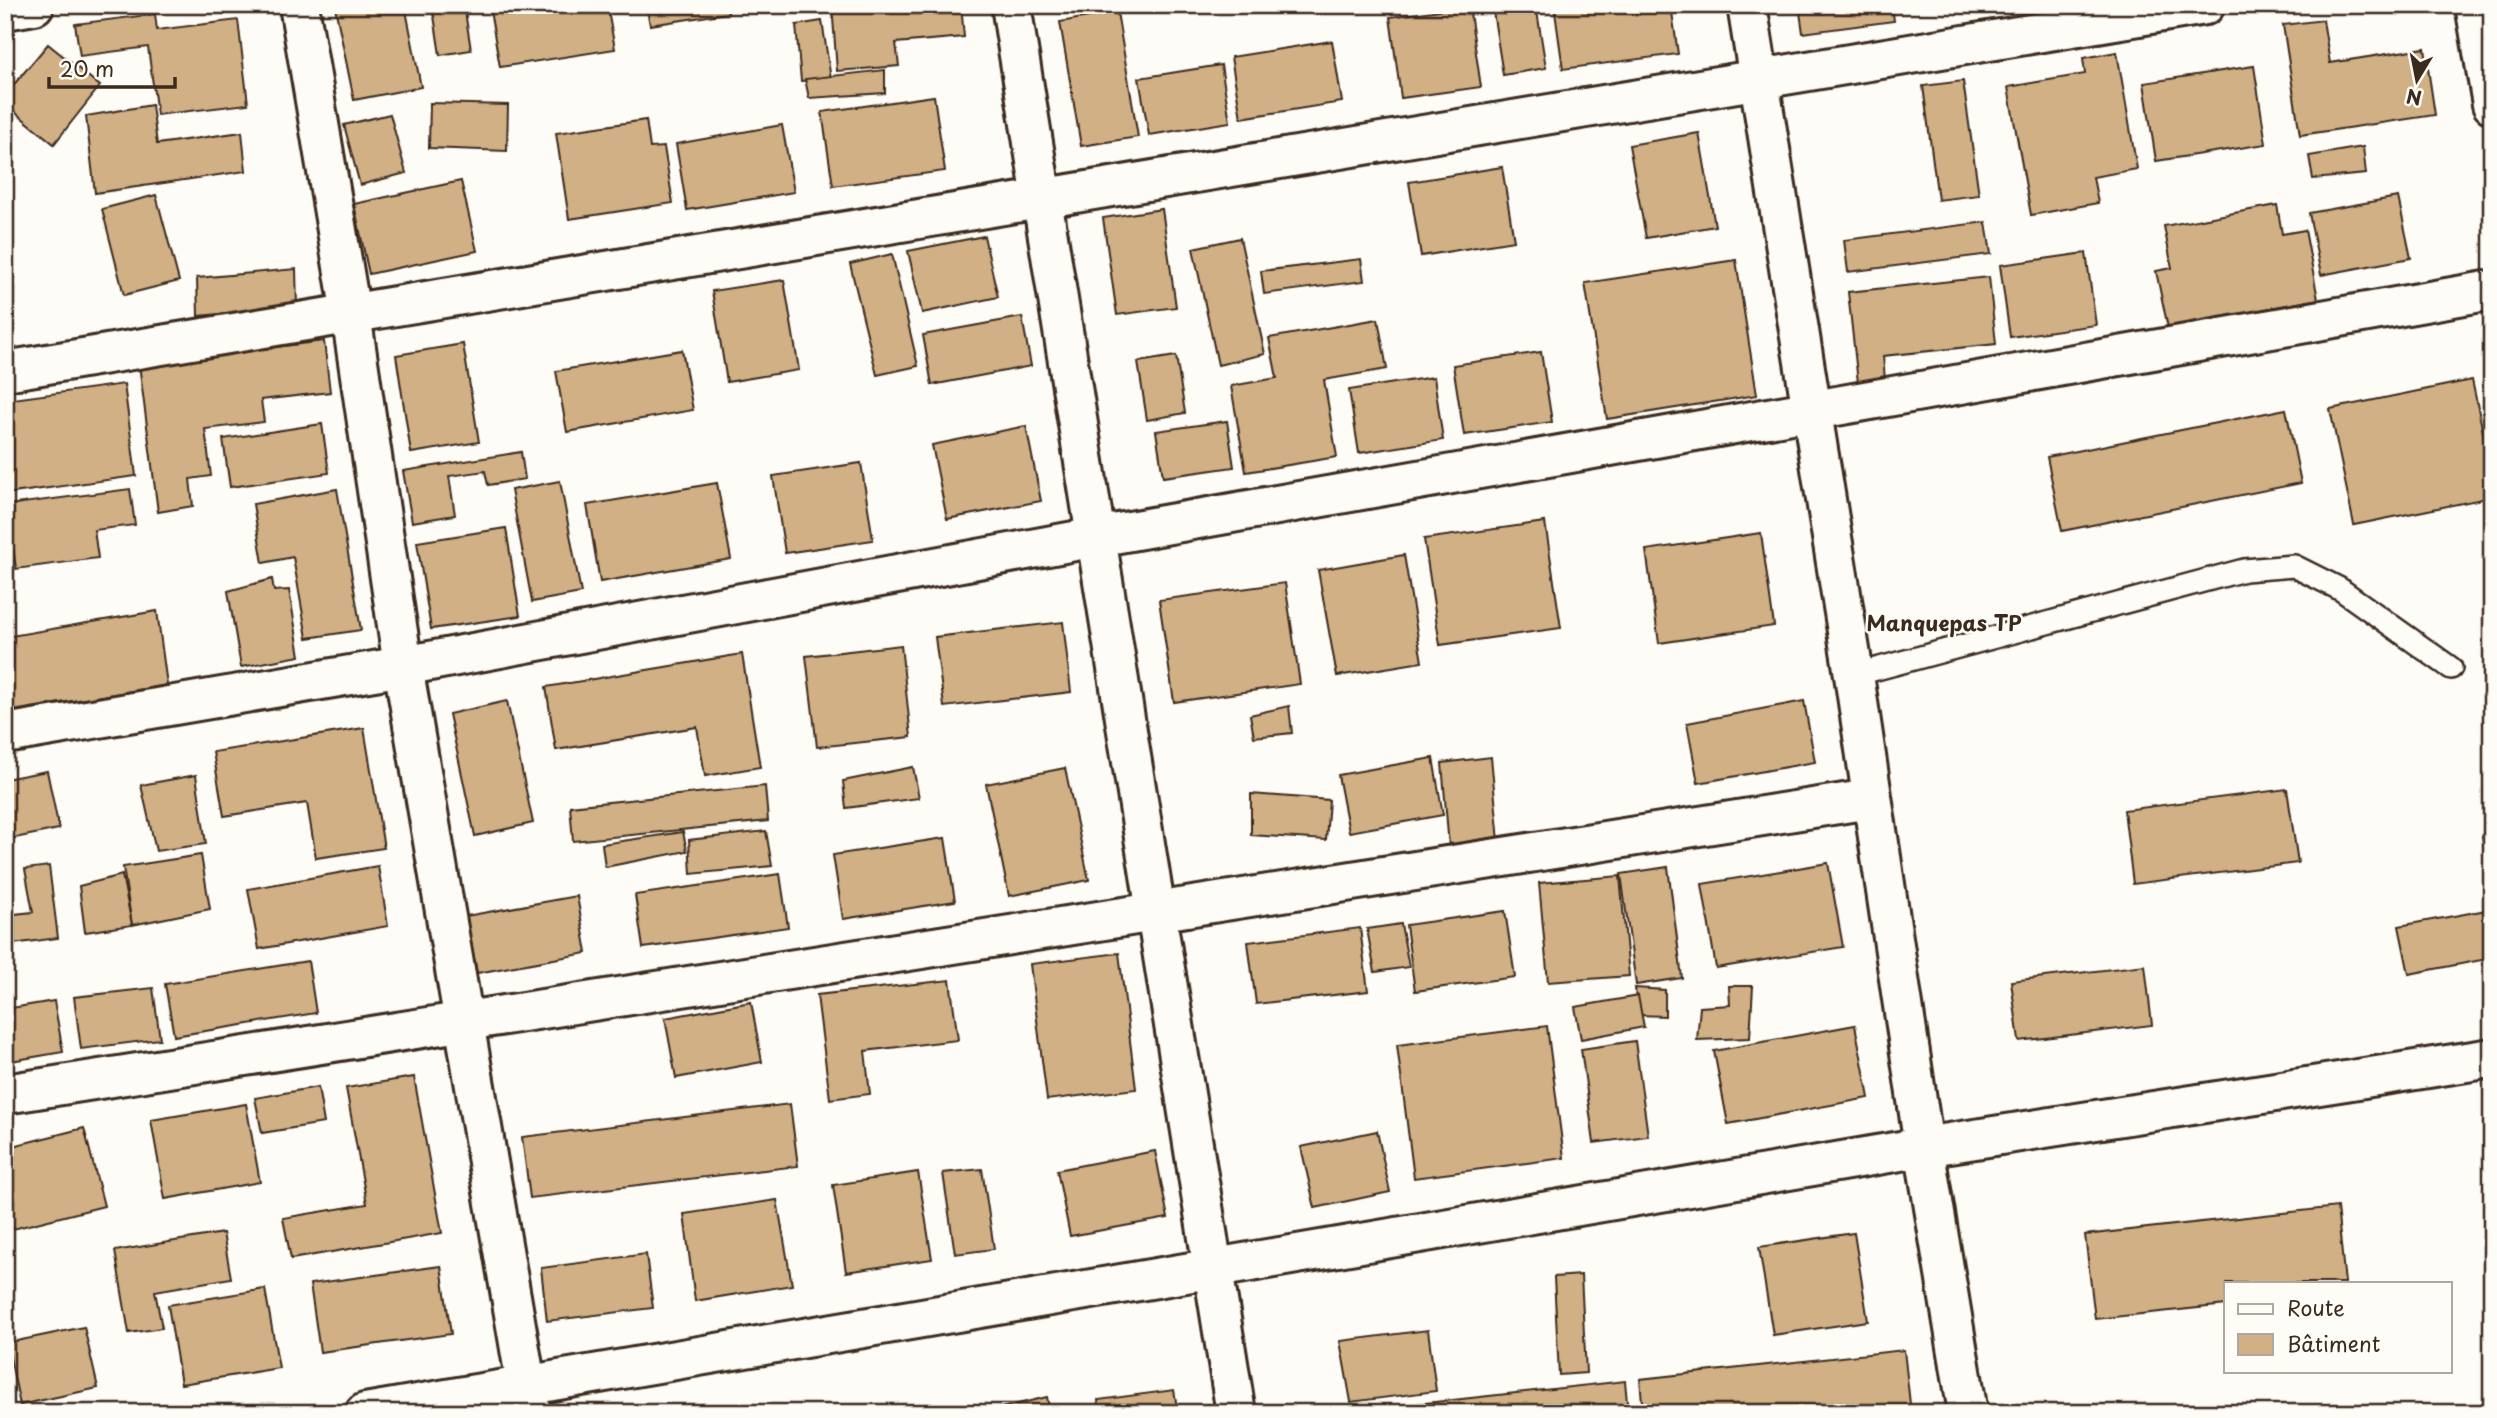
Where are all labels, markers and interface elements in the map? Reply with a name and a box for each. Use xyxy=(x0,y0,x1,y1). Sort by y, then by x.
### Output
scale bar xyxy=(49,46,175,90)
north arrow xyxy=(2382,46,2452,116)
text: 20 m xyxy=(60,52,114,84)
text: N xyxy=(2404,83,2424,113)
district label: Manquepas TP xyxy=(1867,606,2022,638)
legend xyxy=(2224,1282,2452,1372)
text: Route xyxy=(2287,1291,2345,1323)
text: Bâtiment xyxy=(2287,1327,2380,1359)

